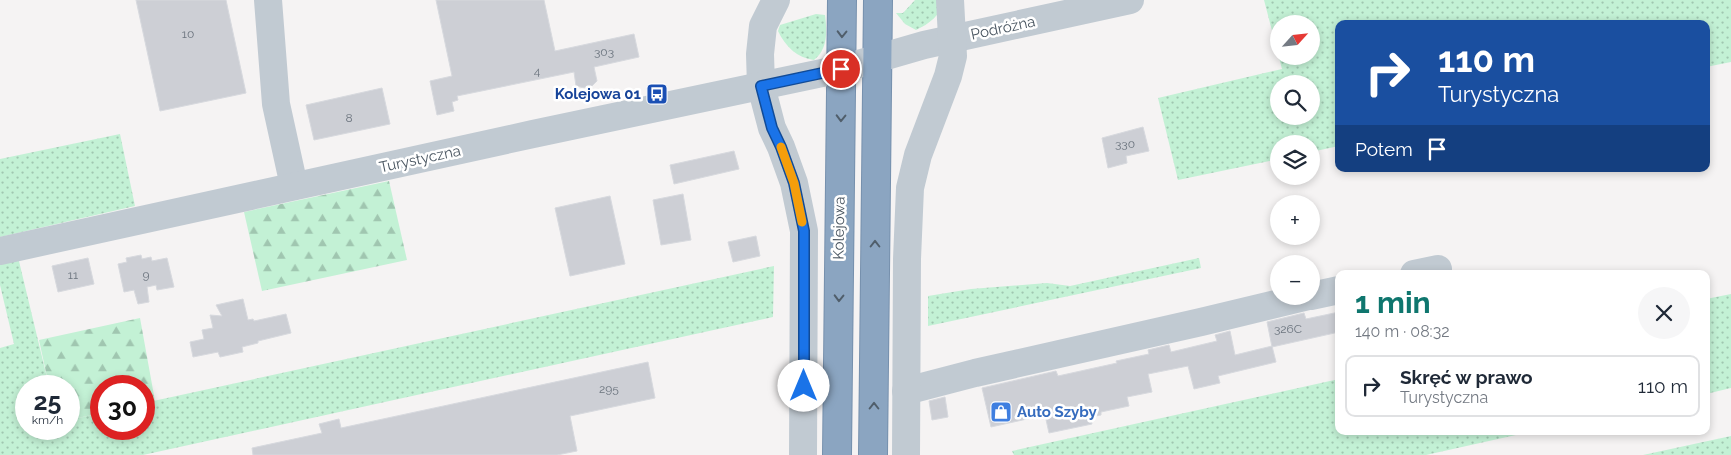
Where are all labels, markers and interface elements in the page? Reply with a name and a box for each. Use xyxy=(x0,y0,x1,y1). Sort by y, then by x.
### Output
street label: Podróżna xyxy=(969,12,1037,44)
north arrow xyxy=(1270,15,1320,65)
map controls xyxy=(1270,15,1320,305)
house number: 10 xyxy=(182,27,194,41)
one-way arrow xyxy=(836,31,847,39)
text: 110 m xyxy=(1438,39,1535,80)
icon: right xyxy=(1355,40,1420,105)
house number: 303 xyxy=(594,45,614,59)
pin xyxy=(820,48,862,90)
icon: arrive xyxy=(827,55,855,83)
house number: 4 xyxy=(534,64,541,78)
button: search xyxy=(1270,75,1320,125)
text: Turystyczna xyxy=(1438,81,1559,107)
bus stop icon: Kolejowa 01 xyxy=(645,82,669,106)
place label: Kolejowa 01 xyxy=(555,85,642,103)
house number: 8 xyxy=(345,111,353,125)
one-way arrow xyxy=(836,114,846,122)
button: layers xyxy=(1270,135,1320,185)
icon: arrive xyxy=(1423,135,1451,163)
house number: 330 xyxy=(1115,137,1135,151)
text: Potem xyxy=(1355,138,1413,160)
street label: Turystyczna xyxy=(378,142,462,176)
button: + xyxy=(1270,195,1320,245)
street label: Kolejowa xyxy=(829,196,849,260)
one-way arrow xyxy=(870,240,880,248)
button: − xyxy=(1270,255,1320,305)
house number: 11 xyxy=(68,268,78,282)
house number: 9 xyxy=(142,268,150,282)
text: 1 min xyxy=(1355,285,1431,320)
button: close xyxy=(1638,287,1690,339)
one-way arrow xyxy=(833,294,844,302)
house number: 326C xyxy=(1274,322,1302,336)
text: 140 m · 08:32 xyxy=(1355,322,1450,341)
position arrow xyxy=(777,359,829,411)
text: Skręć w prawo xyxy=(1400,366,1533,388)
icon: right xyxy=(1357,372,1385,400)
speed limit sign: 30 xyxy=(90,375,155,440)
text: 110 m xyxy=(1638,375,1688,397)
house number: 295 xyxy=(599,382,619,396)
text: 25 xyxy=(34,386,61,416)
text: Turystyczna xyxy=(1400,388,1488,407)
shop icon: Auto Szyby xyxy=(989,400,1013,424)
one-way arrow xyxy=(869,402,879,410)
place label: Auto Szyby xyxy=(1017,403,1098,421)
text: km/h xyxy=(32,413,63,427)

